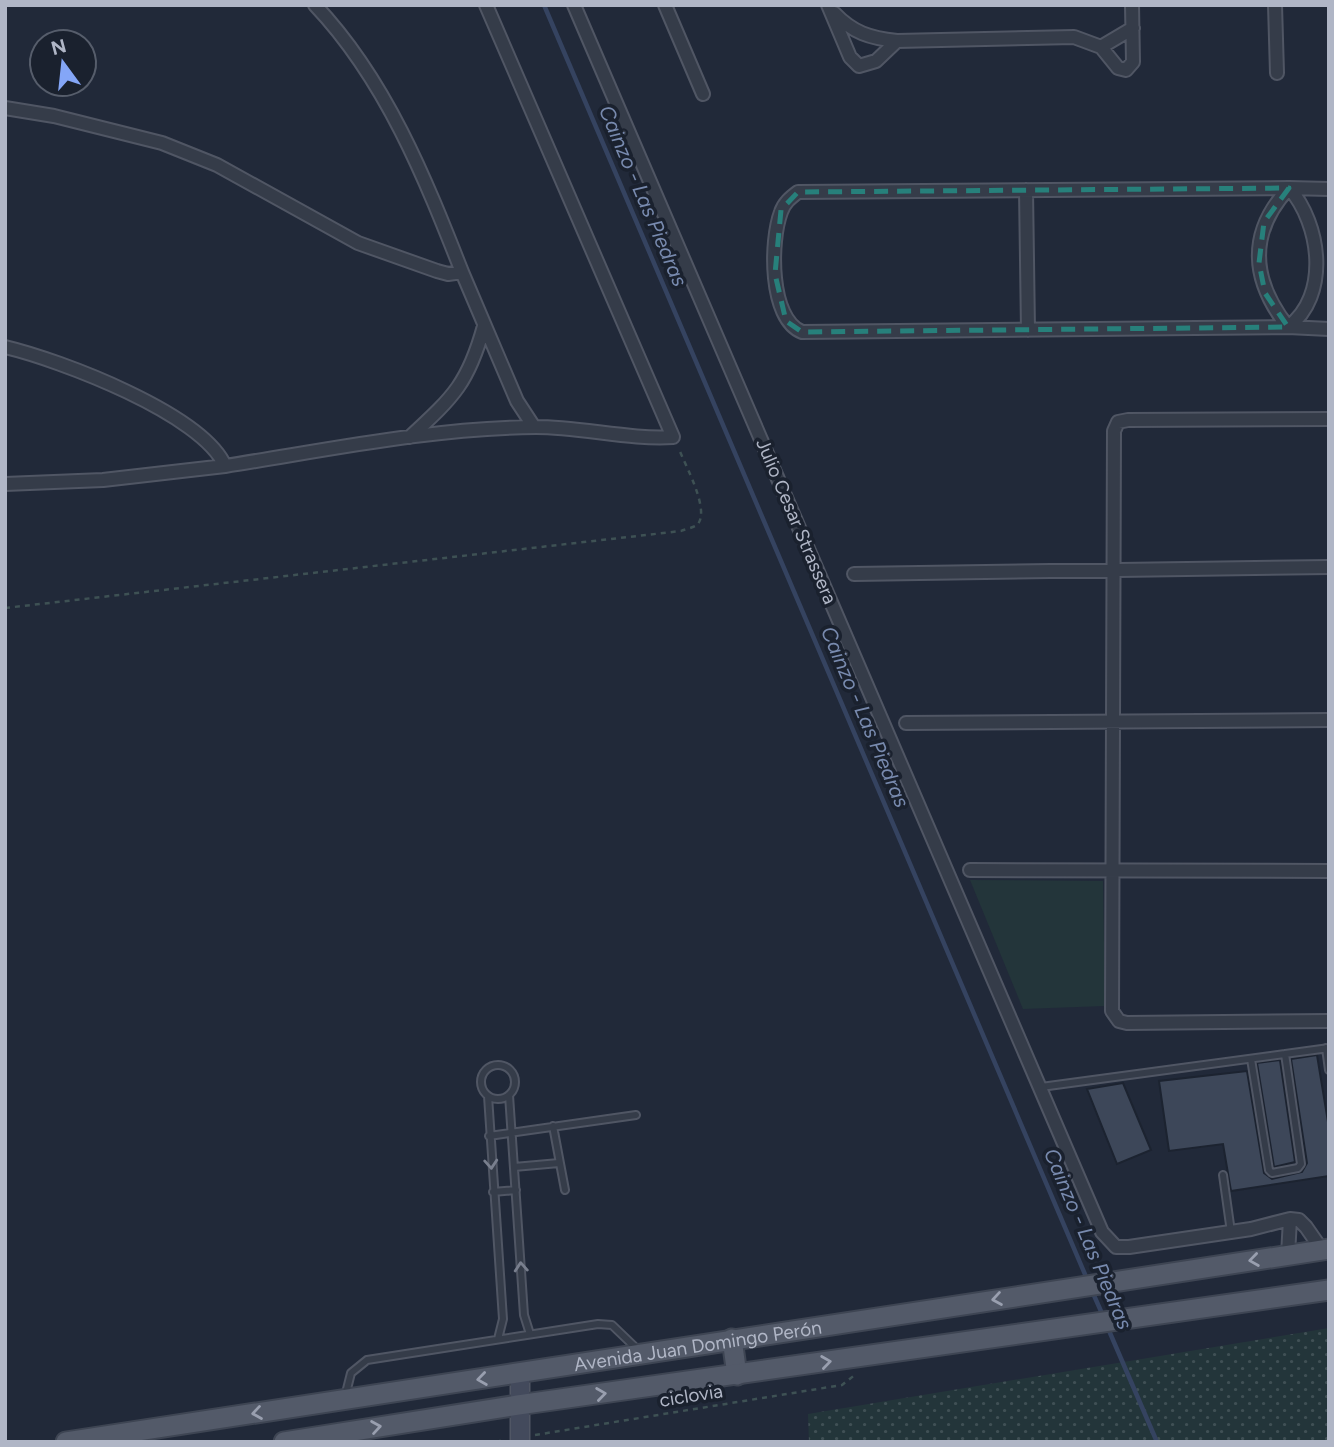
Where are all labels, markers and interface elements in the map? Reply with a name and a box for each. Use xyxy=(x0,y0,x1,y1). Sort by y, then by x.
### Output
north arrow xyxy=(28,28,98,98)
text: N xyxy=(49,34,69,60)
water label: Cainzo - Las Piedras xyxy=(594,102,693,290)
street label: Julio Cesar Strassera xyxy=(751,435,842,607)
water label: Cainzo - Las Piedras xyxy=(816,623,915,811)
water label: Cainzo - Las Piedras xyxy=(1039,1145,1138,1333)
one-way arrow xyxy=(483,1159,498,1170)
one-way arrow xyxy=(1248,1252,1260,1267)
one-way arrow xyxy=(514,1261,529,1272)
one-way arrow xyxy=(991,1291,1003,1306)
street label: Avenida Juan Domingo Perón xyxy=(572,1316,823,1376)
one-way arrow xyxy=(820,1355,832,1370)
one-way arrow xyxy=(476,1372,488,1387)
street label: ciclovia xyxy=(658,1379,724,1412)
one-way arrow xyxy=(595,1386,606,1401)
one-way arrow xyxy=(251,1405,263,1420)
one-way arrow xyxy=(370,1420,381,1435)

